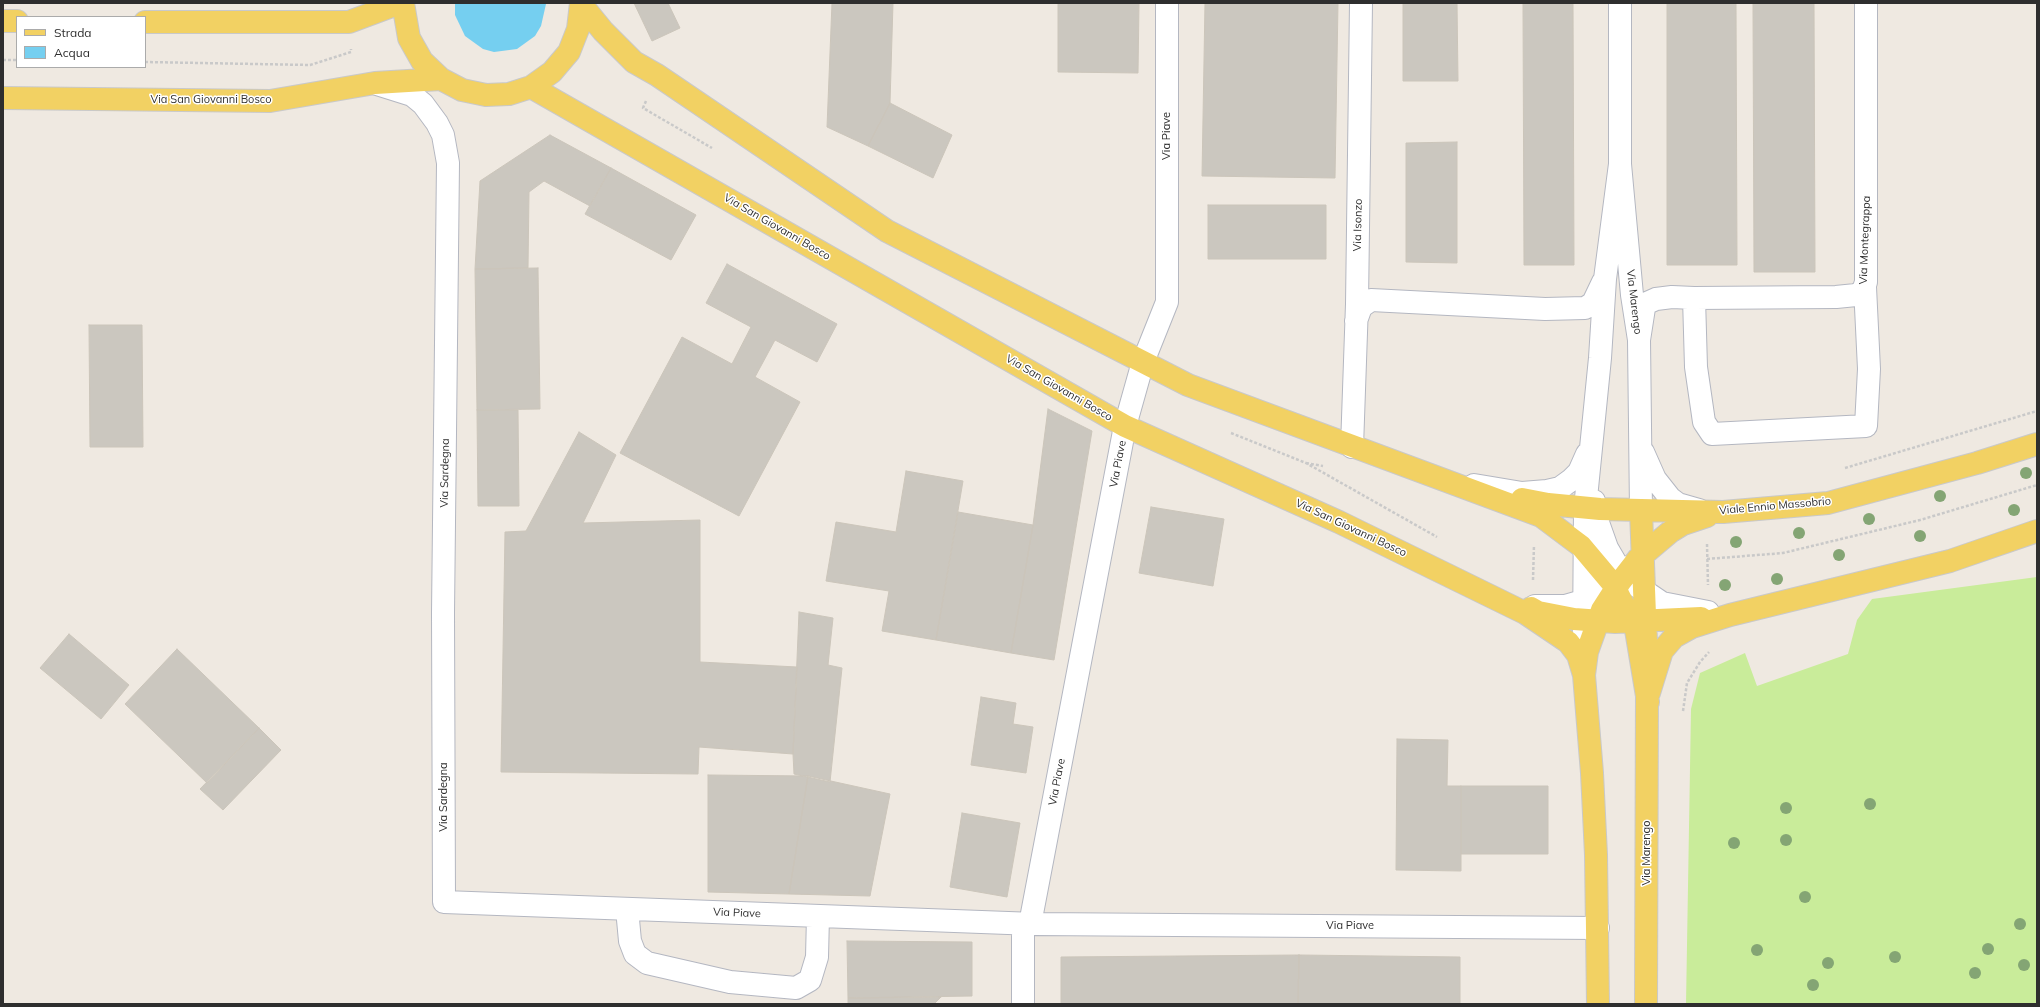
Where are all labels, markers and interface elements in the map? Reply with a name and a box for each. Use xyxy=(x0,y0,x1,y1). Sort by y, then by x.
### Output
legend xyxy=(16,16,146,68)
text: Strada xyxy=(54,25,92,40)
text: Acqua xyxy=(54,45,90,60)
street label: Via San Giovanni Bosco xyxy=(151,93,271,107)
street label: Via Piave xyxy=(1160,112,1174,160)
street label: Via San Giovanni Bosco xyxy=(721,191,833,263)
street label: Via Montegrappa xyxy=(1857,195,1873,285)
street label: Via Isonzo xyxy=(1351,199,1365,251)
street label: Via Marengo xyxy=(1623,269,1645,335)
street label: Via San Giovanni Bosco xyxy=(1003,352,1115,424)
street label: Via Sardegna xyxy=(438,438,452,508)
street label: Via Piave xyxy=(1107,439,1129,489)
street label: Viale Ennio Massobrio xyxy=(1719,495,1831,517)
street label: Via San Giovanni Bosco xyxy=(1293,496,1409,560)
street label: Via Piave xyxy=(1046,757,1068,807)
street label: Via Sardegna xyxy=(437,762,451,832)
street label: Via Marengo xyxy=(1640,820,1654,886)
street label: Via Piave xyxy=(713,906,761,920)
street label: Via Piave xyxy=(1326,919,1374,933)

